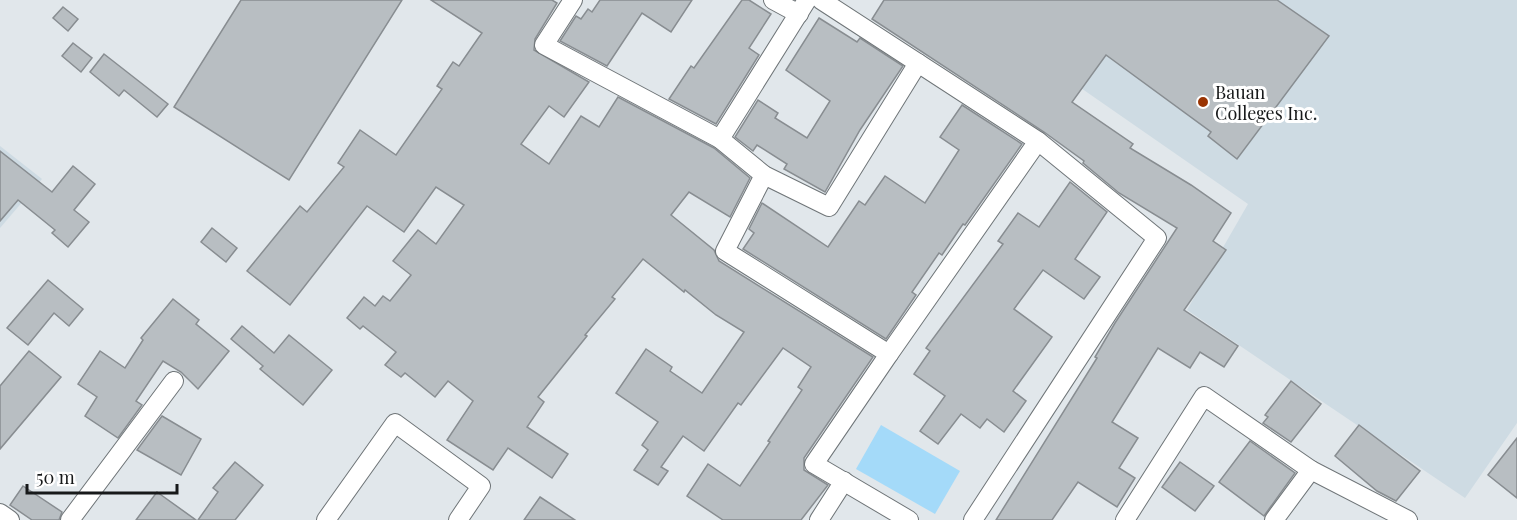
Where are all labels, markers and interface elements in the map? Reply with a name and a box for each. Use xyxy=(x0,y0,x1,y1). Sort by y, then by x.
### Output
place label: Bauan Colleges Inc. xyxy=(1215,80,1317,125)
marker: Bauan Colleges Inc. xyxy=(1196,95,1210,109)
scale bar xyxy=(27,457,177,495)
text: 50 m xyxy=(36,465,75,489)

